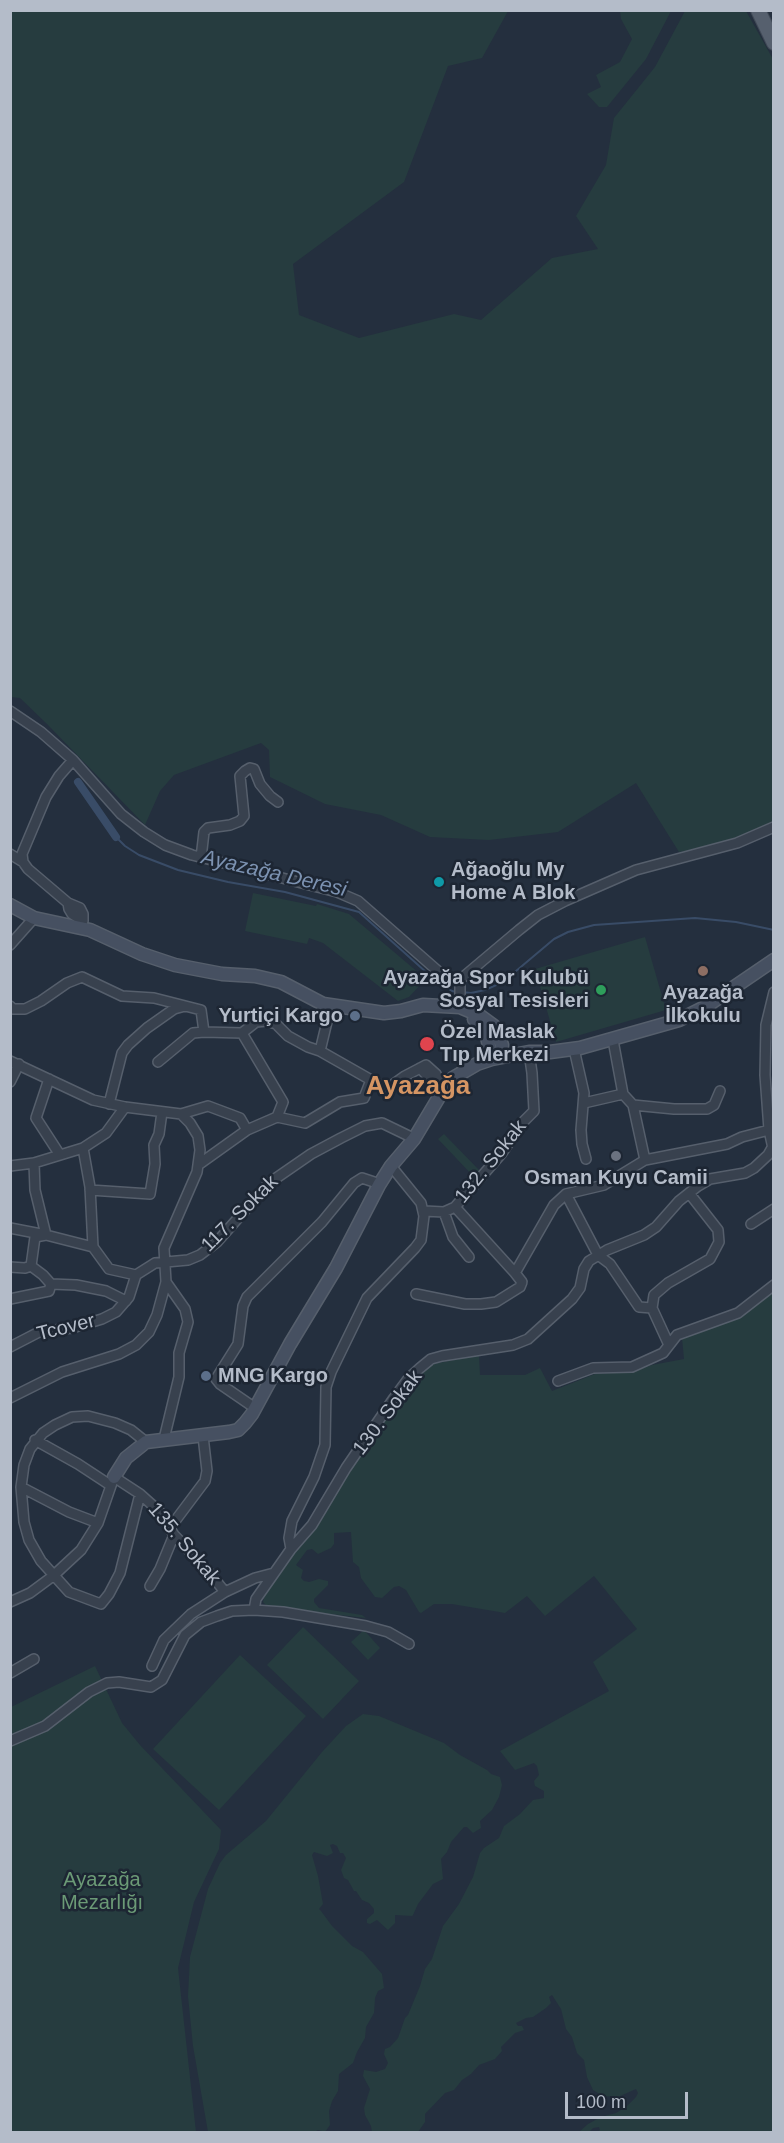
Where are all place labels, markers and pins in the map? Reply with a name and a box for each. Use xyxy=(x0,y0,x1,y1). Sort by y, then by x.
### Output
place label: Ağaoğlu My Home A Blok xyxy=(451,858,575,905)
marker: Ağaoğlu My Home A Blok xyxy=(432,875,446,889)
marker: Ayazağa İlkokulu xyxy=(696,964,710,978)
place label: Ayazağa Spor Kulubü Sosyal Tesisleri xyxy=(383,966,589,1013)
place label: Ayazağa İlkokulu xyxy=(663,981,743,1028)
marker: Ayazağa Spor Kulubü Sosyal Tesisleri xyxy=(594,983,608,997)
place label: Yurtiçi Kargo xyxy=(219,1004,343,1028)
marker: Yurtiçi Kargo xyxy=(348,1009,362,1023)
place label: Özel Maslak Tıp Merkezi xyxy=(440,1020,555,1067)
marker: Özel Maslak Tıp Merkezi xyxy=(418,1035,436,1053)
marker: Osman Kuyu Camii xyxy=(609,1149,623,1163)
place label: Osman Kuyu Camii xyxy=(524,1166,708,1190)
place label: MNG Kargo xyxy=(218,1364,328,1388)
marker: MNG Kargo xyxy=(199,1369,213,1383)

